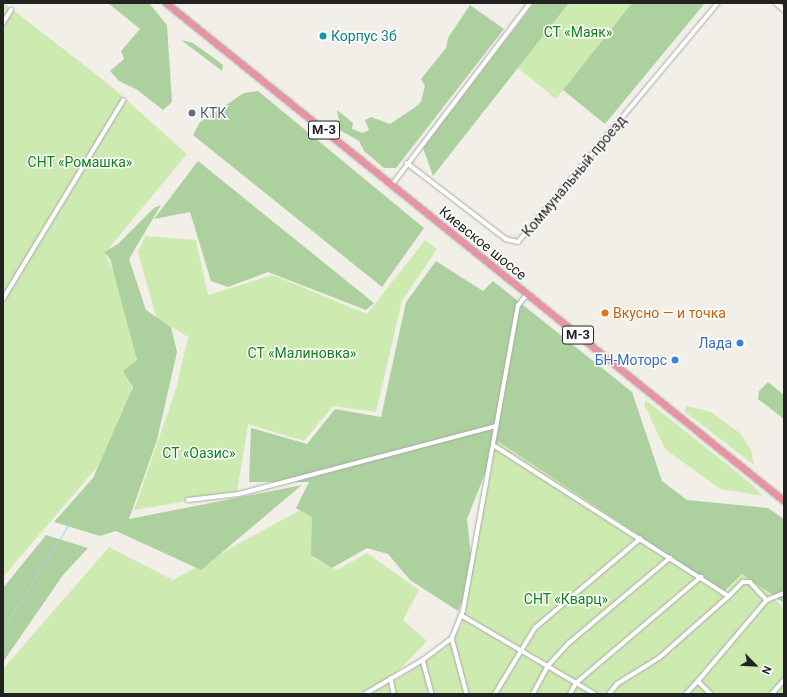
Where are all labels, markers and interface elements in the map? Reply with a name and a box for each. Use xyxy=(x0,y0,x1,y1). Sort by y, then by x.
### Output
park label: СТ «Маяк» xyxy=(544,24,612,40)
place label: Корпус 3б xyxy=(331,28,397,44)
marker: Корпус 3б xyxy=(318,31,328,41)
place label: КТК xyxy=(200,105,226,121)
marker: КТК xyxy=(187,108,197,118)
street label: Коммунальный проезд xyxy=(518,112,630,240)
road number: М-3 xyxy=(308,119,340,141)
park label: СНТ «Ромашка» xyxy=(27,154,133,170)
street label: Киевское шоссе xyxy=(436,203,530,283)
place label: Вкусно — и точка xyxy=(613,305,726,321)
marker: Вкусно — и точка xyxy=(600,308,610,318)
road number: М-3 xyxy=(562,324,594,346)
place label: Лада xyxy=(698,335,732,351)
marker: Лада xyxy=(735,338,745,348)
park label: СТ «Малиновка» xyxy=(247,345,357,361)
place label: БН-Моторс xyxy=(595,352,667,368)
marker: БН-Моторс xyxy=(670,355,680,365)
park label: СТ «Оазис» xyxy=(162,445,236,461)
park label: СНТ «Кварц» xyxy=(524,591,608,607)
north arrow xyxy=(735,645,775,685)
text: N xyxy=(759,664,774,676)

